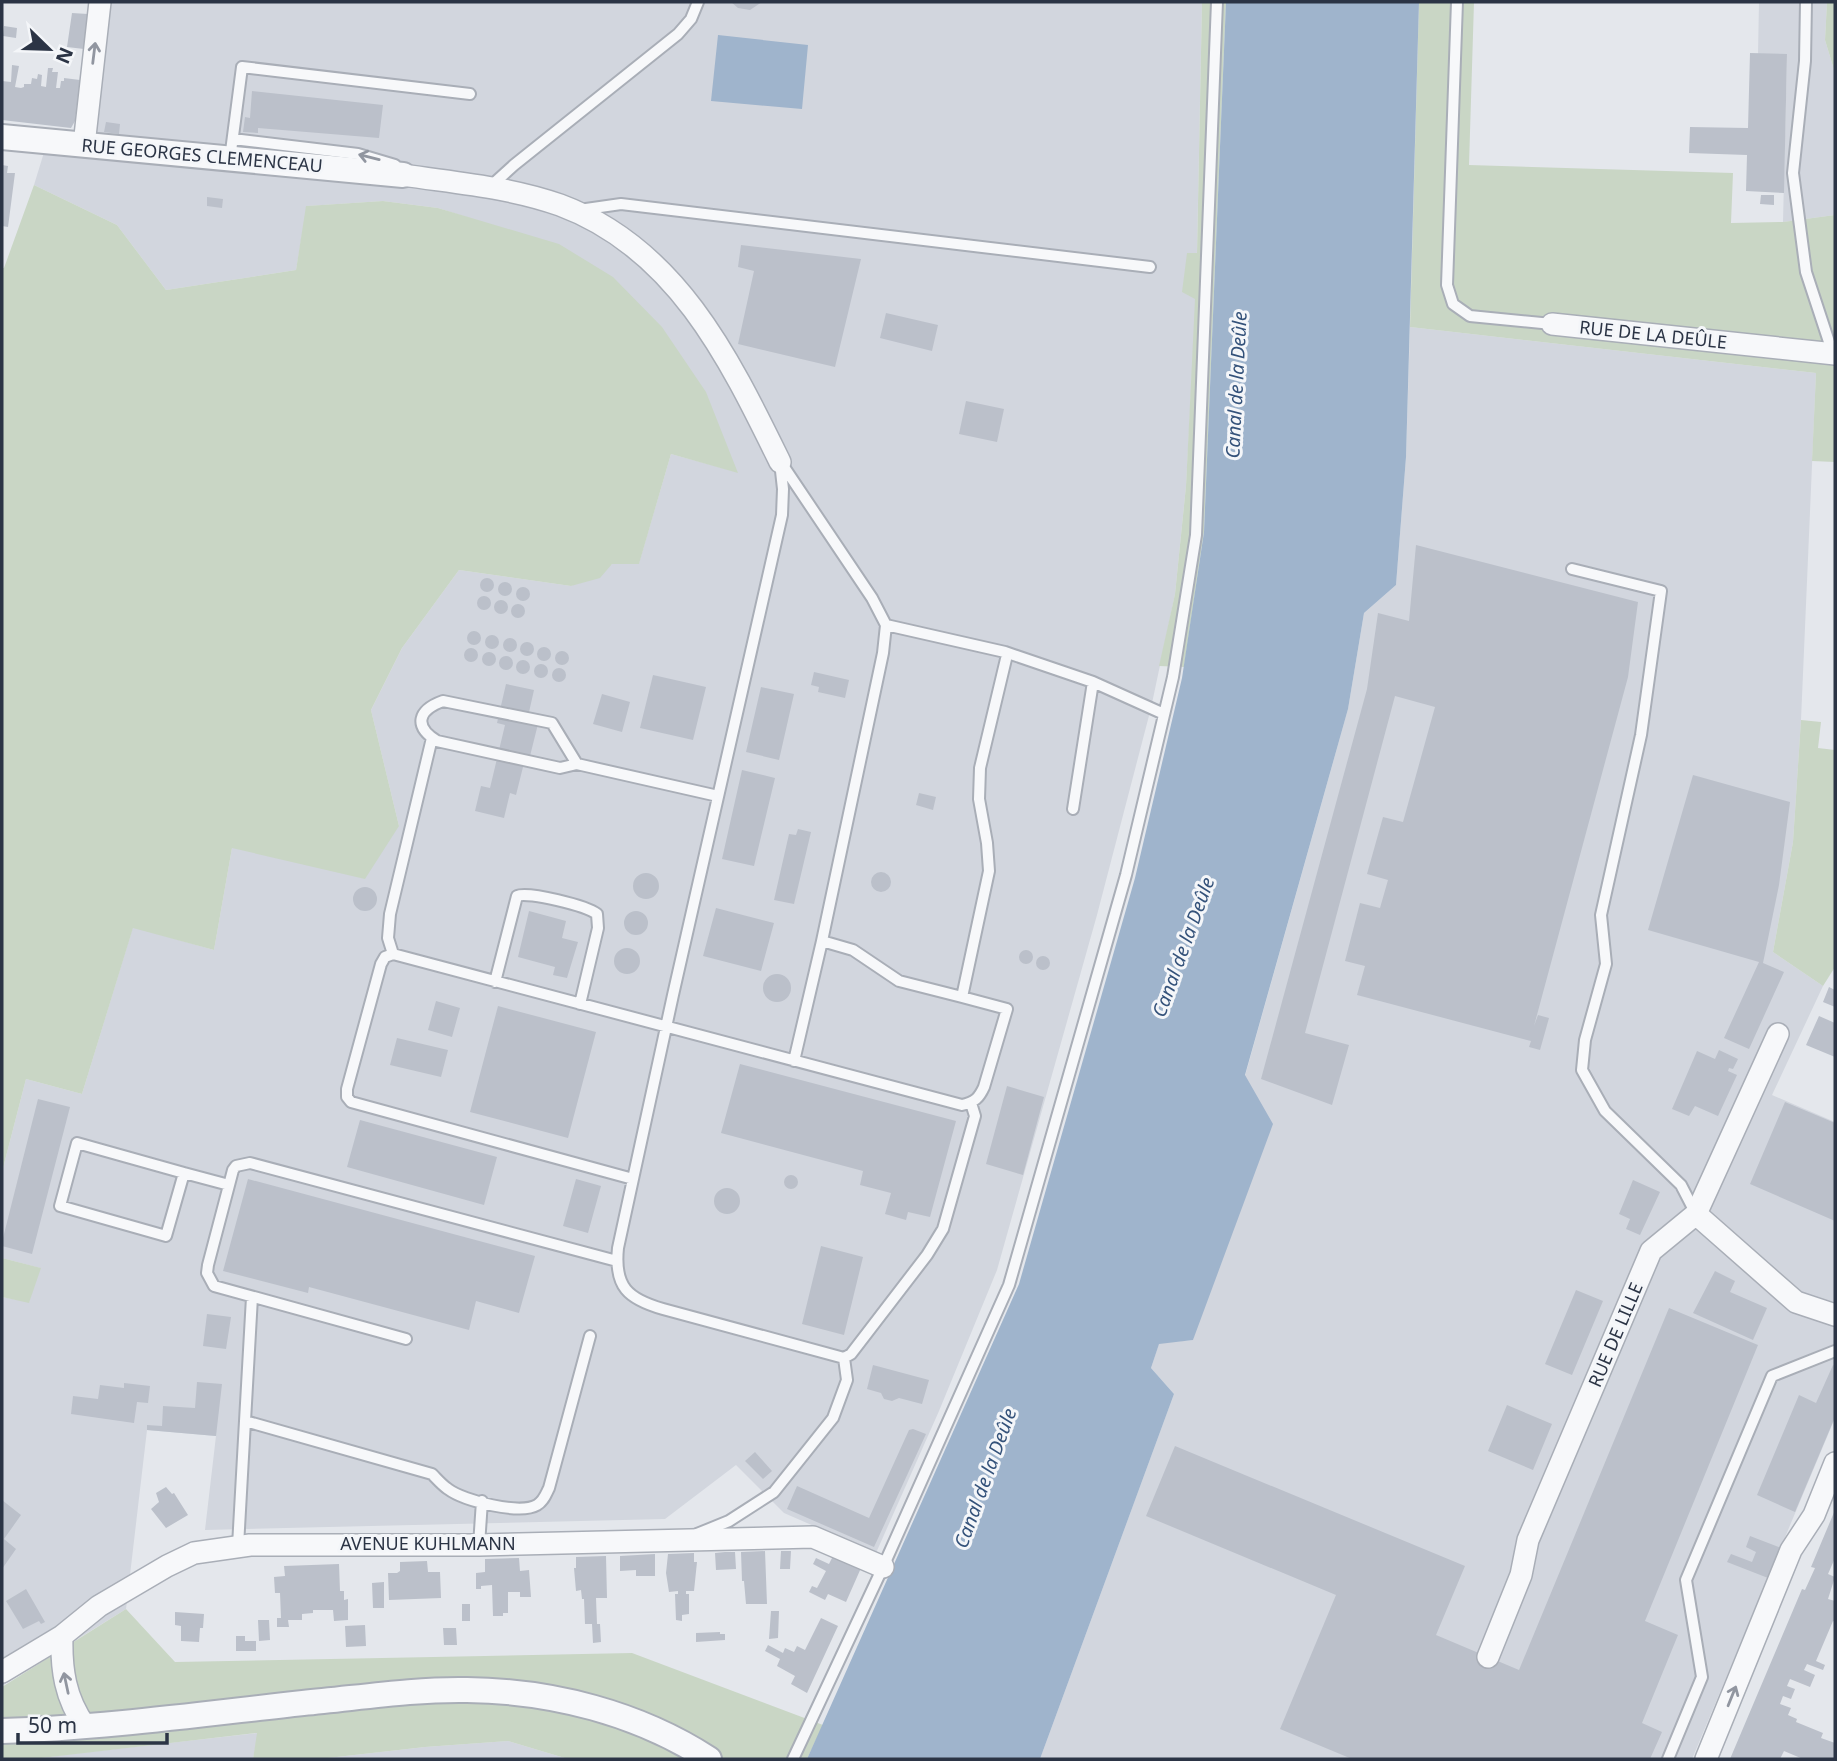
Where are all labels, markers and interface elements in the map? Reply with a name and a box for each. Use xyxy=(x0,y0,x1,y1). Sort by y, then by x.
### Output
north arrow xyxy=(14,14,84,84)
one-way arrow xyxy=(88,42,101,65)
text: N xyxy=(50,43,80,68)
street label: RUE GEORGES CLEMENCEAU xyxy=(81,133,324,178)
one-way arrow xyxy=(358,150,381,163)
water label: Canal de la Deûle xyxy=(1219,311,1253,459)
street label: RUE DE LA DEÛLE xyxy=(1578,314,1728,354)
water label: Canal de la Deûle xyxy=(1146,873,1220,1021)
street label: RUE DE LILLE xyxy=(1582,1279,1648,1391)
water label: Canal de la Deûle xyxy=(948,1404,1022,1552)
street label: AVENUE KUHLMANN xyxy=(340,1531,516,1555)
one-way arrow xyxy=(58,1672,72,1695)
one-way arrow xyxy=(1726,1686,1739,1707)
scale bar xyxy=(18,1702,166,1746)
text: 50 m xyxy=(28,1711,77,1739)

